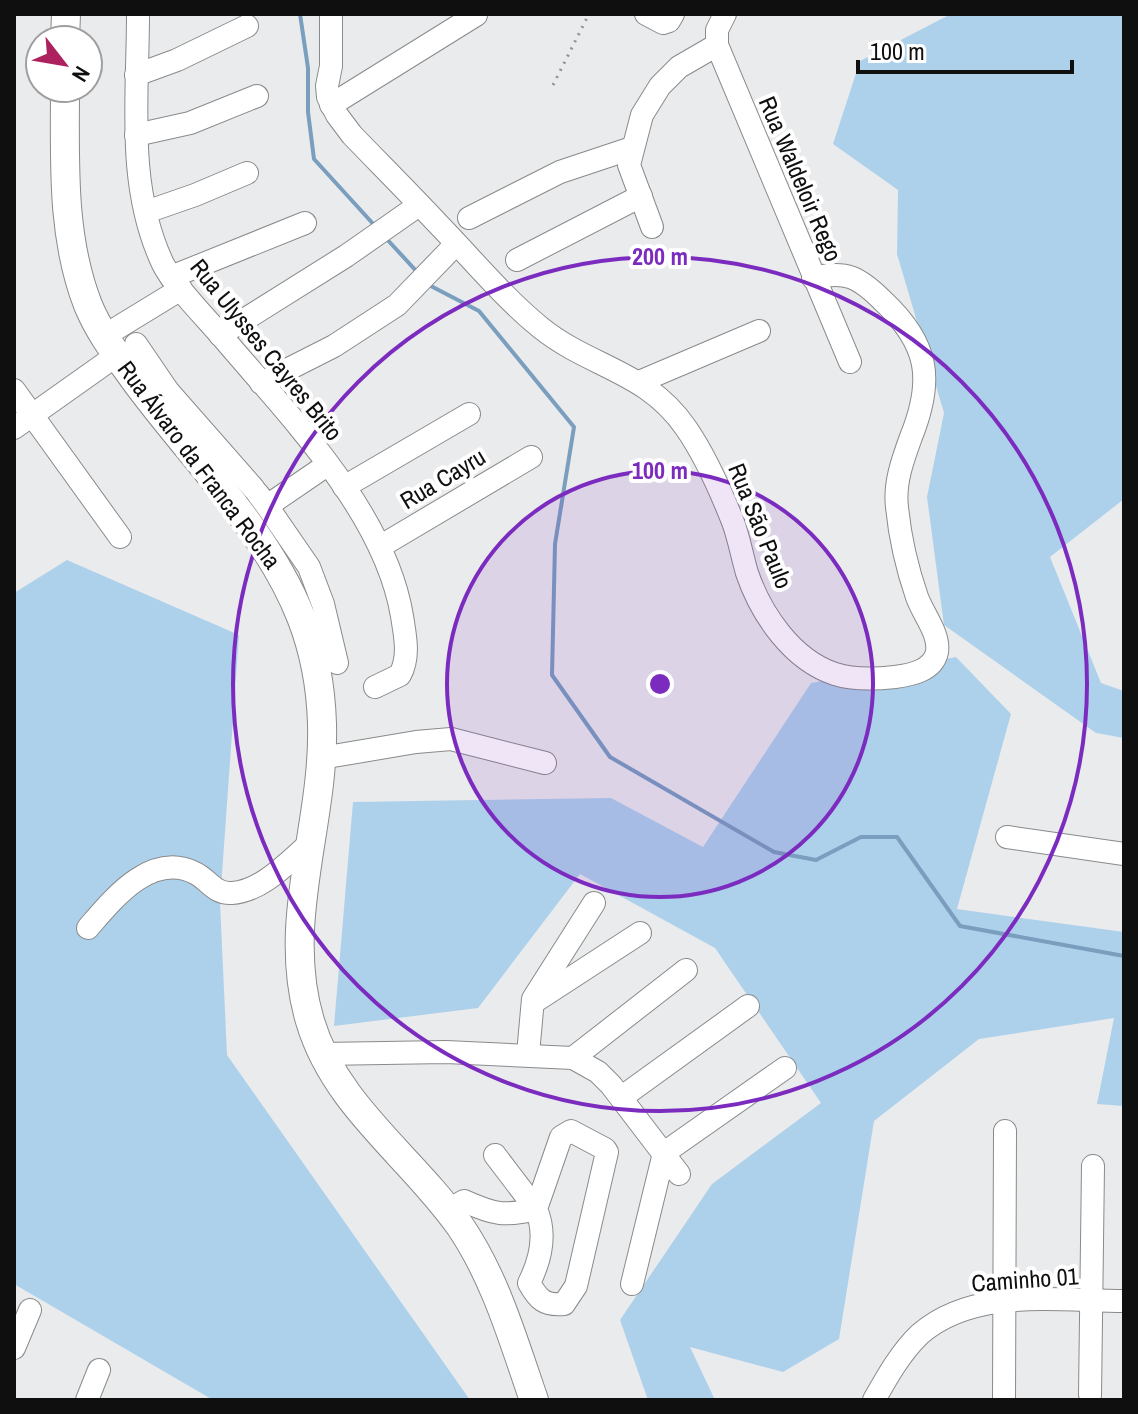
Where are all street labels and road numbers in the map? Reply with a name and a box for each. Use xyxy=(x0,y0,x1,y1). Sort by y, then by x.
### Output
street label: Rua Waldeloir Rego xyxy=(752,91,850,266)
street label: Rua Ulysses Cayres Brito xyxy=(183,252,350,447)
street label: Rua Álvaro da Franca Rocha xyxy=(111,354,289,575)
street label: Rua Cayru xyxy=(394,440,491,516)
street label: Rua São Paulo xyxy=(721,458,801,593)
street label: Caminho 01 xyxy=(970,1259,1080,1299)

